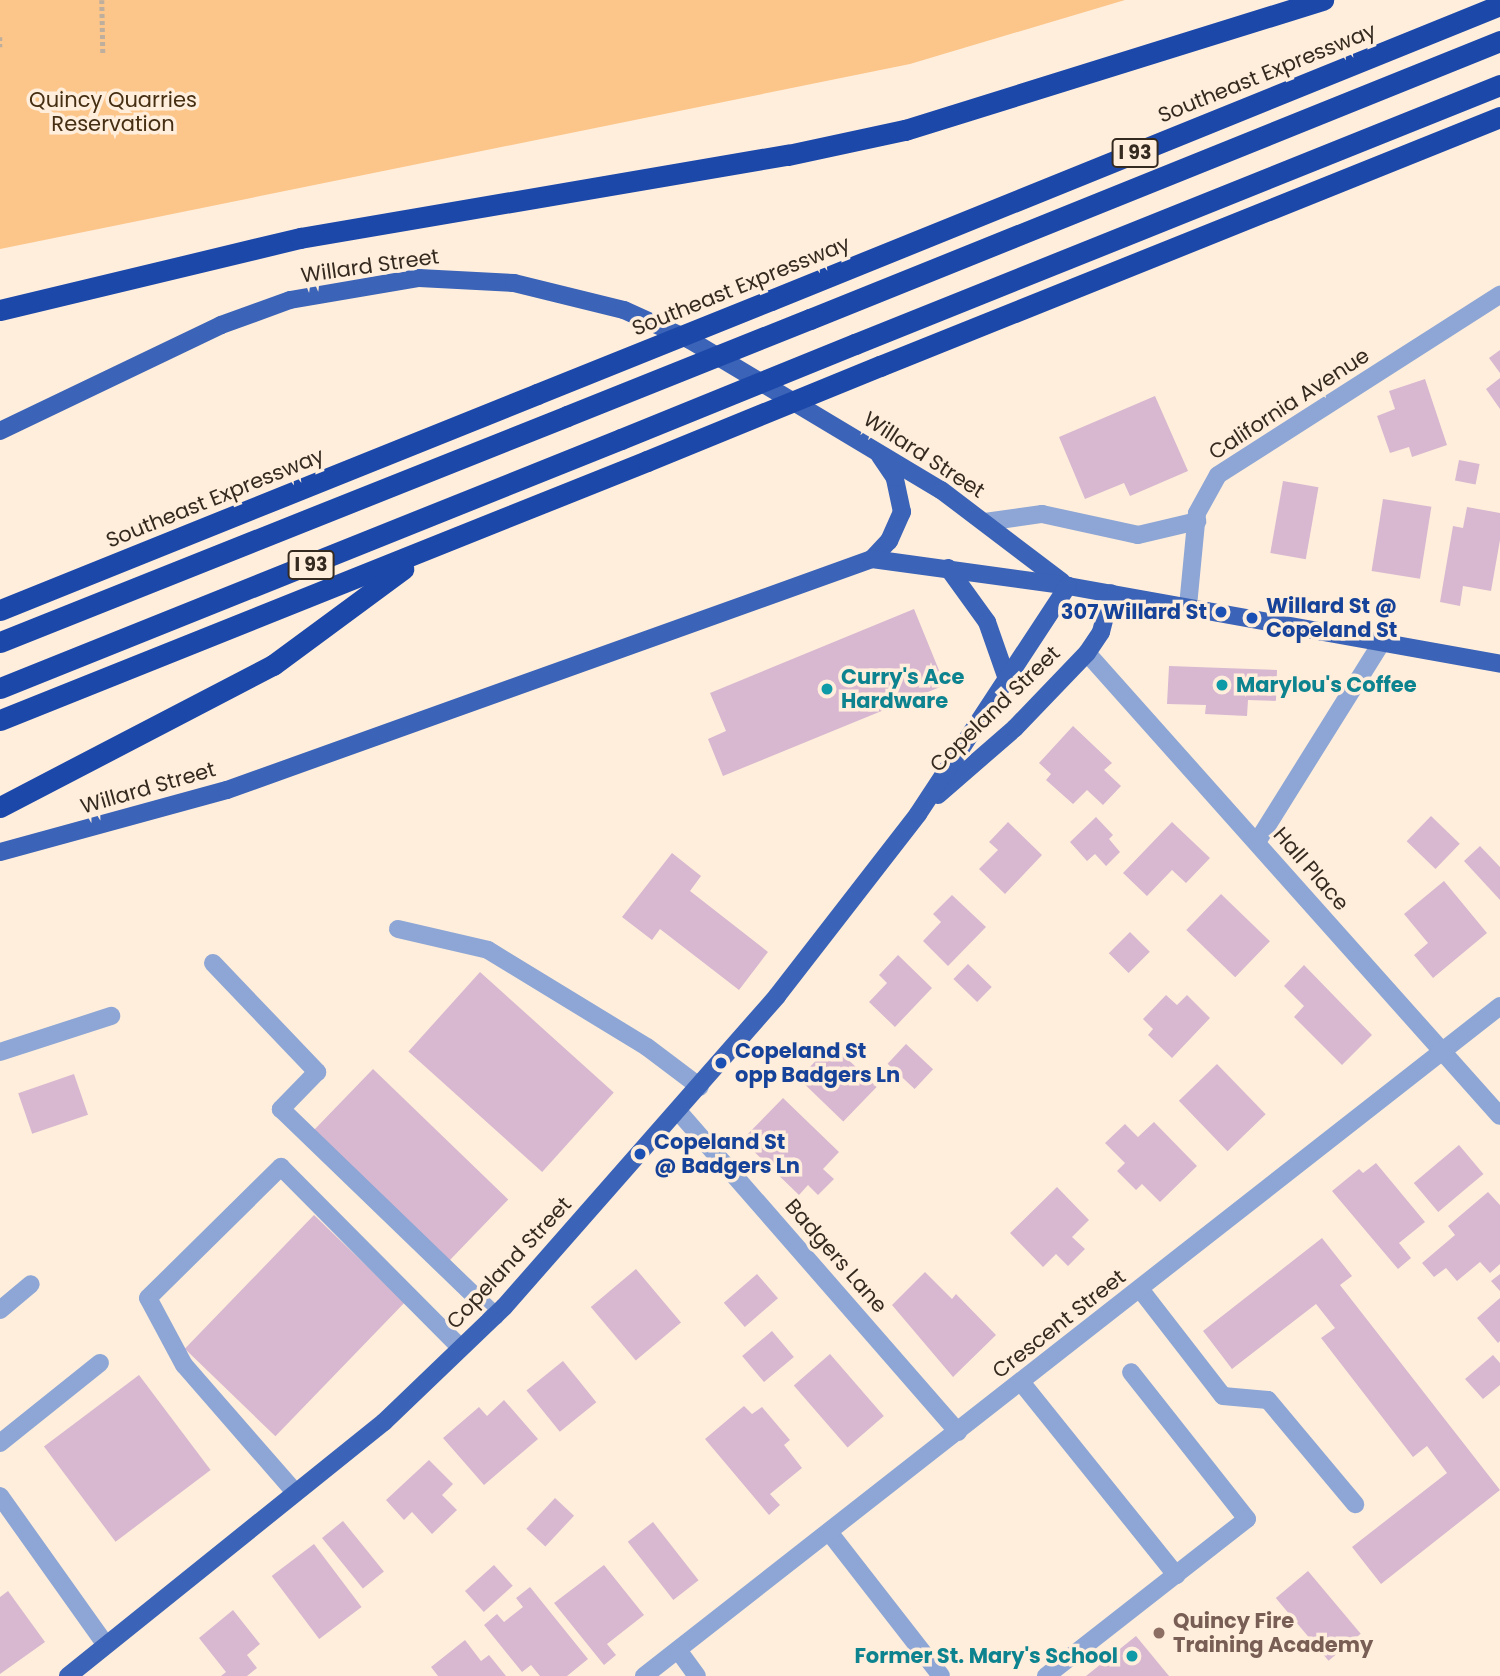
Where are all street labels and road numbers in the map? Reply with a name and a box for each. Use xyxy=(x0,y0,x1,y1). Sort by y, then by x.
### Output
street label: Southeast Expressway xyxy=(1154,18,1380,128)
road number: I 93 xyxy=(1110,138,1160,168)
street label: Southeast Expressway xyxy=(628,231,854,341)
street label: Willard Street xyxy=(299,244,441,288)
street label: California Avenue xyxy=(1204,343,1374,465)
street label: Willard Street xyxy=(859,406,989,504)
street label: Southeast Expressway xyxy=(102,443,328,553)
road number: I 93 xyxy=(286,550,336,580)
street label: Copeland Street xyxy=(925,641,1065,777)
street label: Willard Street xyxy=(78,757,218,819)
street label: Hall Place xyxy=(1268,822,1354,916)
street label: Copeland Street xyxy=(441,1192,577,1334)
street label: Badgers Lane xyxy=(780,1194,892,1318)
street label: Crescent Street xyxy=(987,1264,1131,1384)

